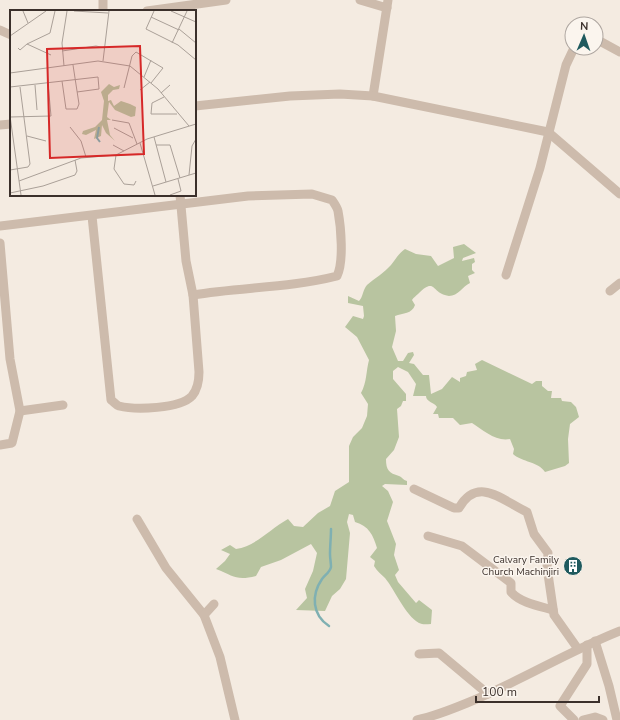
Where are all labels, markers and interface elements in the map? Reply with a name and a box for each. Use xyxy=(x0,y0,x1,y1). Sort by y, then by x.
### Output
inset map xyxy=(10,10,196,196)
north arrow xyxy=(564,16,604,56)
text: N xyxy=(580,19,589,34)
place label: Calvary Family Church Machinjiri xyxy=(482,553,560,579)
building icon: Calvary Family Church Machinjiri xyxy=(562,555,584,577)
scale bar xyxy=(476,678,599,704)
text: 100 m xyxy=(482,684,517,700)

